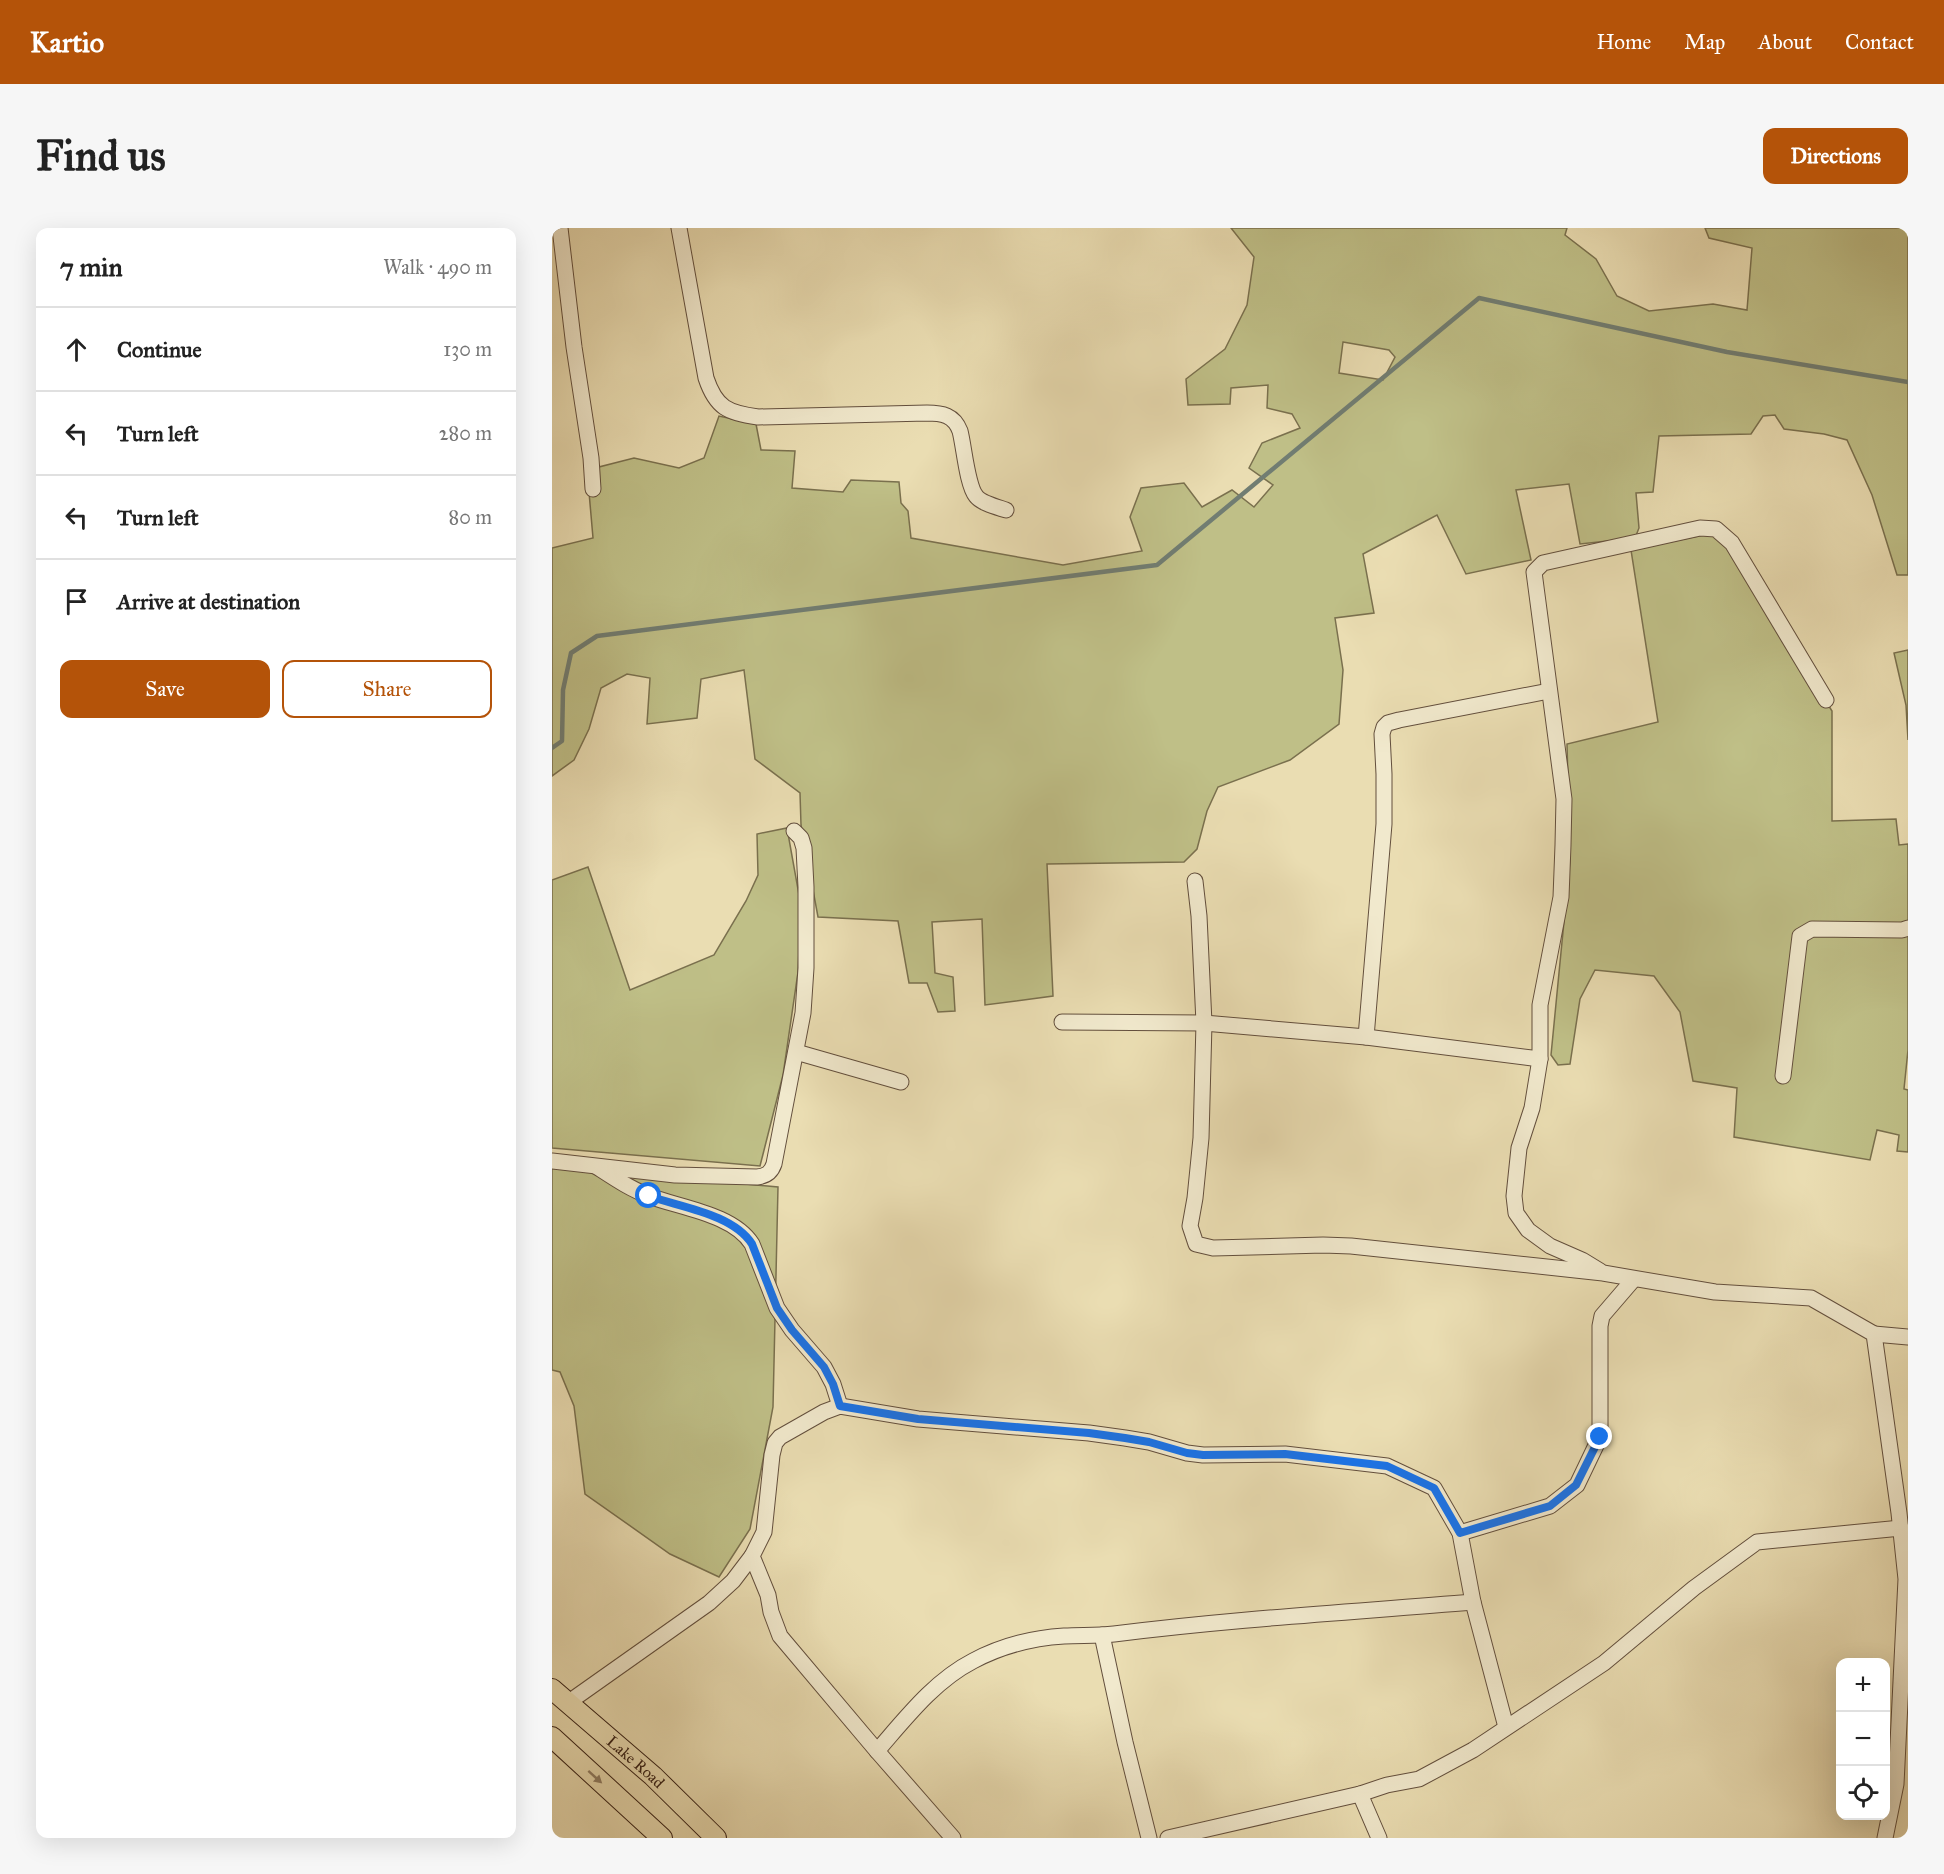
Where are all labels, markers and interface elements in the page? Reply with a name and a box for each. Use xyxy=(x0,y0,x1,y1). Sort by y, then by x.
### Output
text: Kartio xyxy=(30,25,104,60)
text: Home xyxy=(1596,29,1651,55)
text: Map xyxy=(1684,29,1725,55)
text: About xyxy=(1758,29,1812,55)
text: Contact xyxy=(1845,29,1914,55)
button: Directions xyxy=(1763,128,1908,184)
text: Find us xyxy=(36,130,166,182)
text: 7 min xyxy=(60,251,123,283)
text: Walk · 490 m xyxy=(383,255,492,279)
icon: ahead xyxy=(60,333,93,366)
text: Continue xyxy=(117,336,202,363)
text: 130 m xyxy=(443,337,492,361)
icon: left xyxy=(60,417,93,450)
text: Turn left xyxy=(117,420,199,447)
text: 280 m xyxy=(439,421,492,445)
icon: left xyxy=(60,501,93,534)
text: Turn left xyxy=(117,504,199,531)
text: 80 m xyxy=(449,505,492,529)
icon: arrive xyxy=(60,585,93,618)
text: Arrive at destination xyxy=(117,588,300,615)
button: Save xyxy=(60,660,270,718)
button: Share xyxy=(282,660,492,718)
route start xyxy=(635,1182,661,1208)
route end xyxy=(1586,1423,1612,1449)
map controls xyxy=(1836,1658,1890,1820)
button: + xyxy=(1836,1658,1890,1712)
button: − xyxy=(1836,1712,1890,1766)
street label: Lake Road xyxy=(603,1731,669,1792)
button: locate xyxy=(1836,1766,1890,1820)
one-way arrow xyxy=(588,1769,602,1783)

